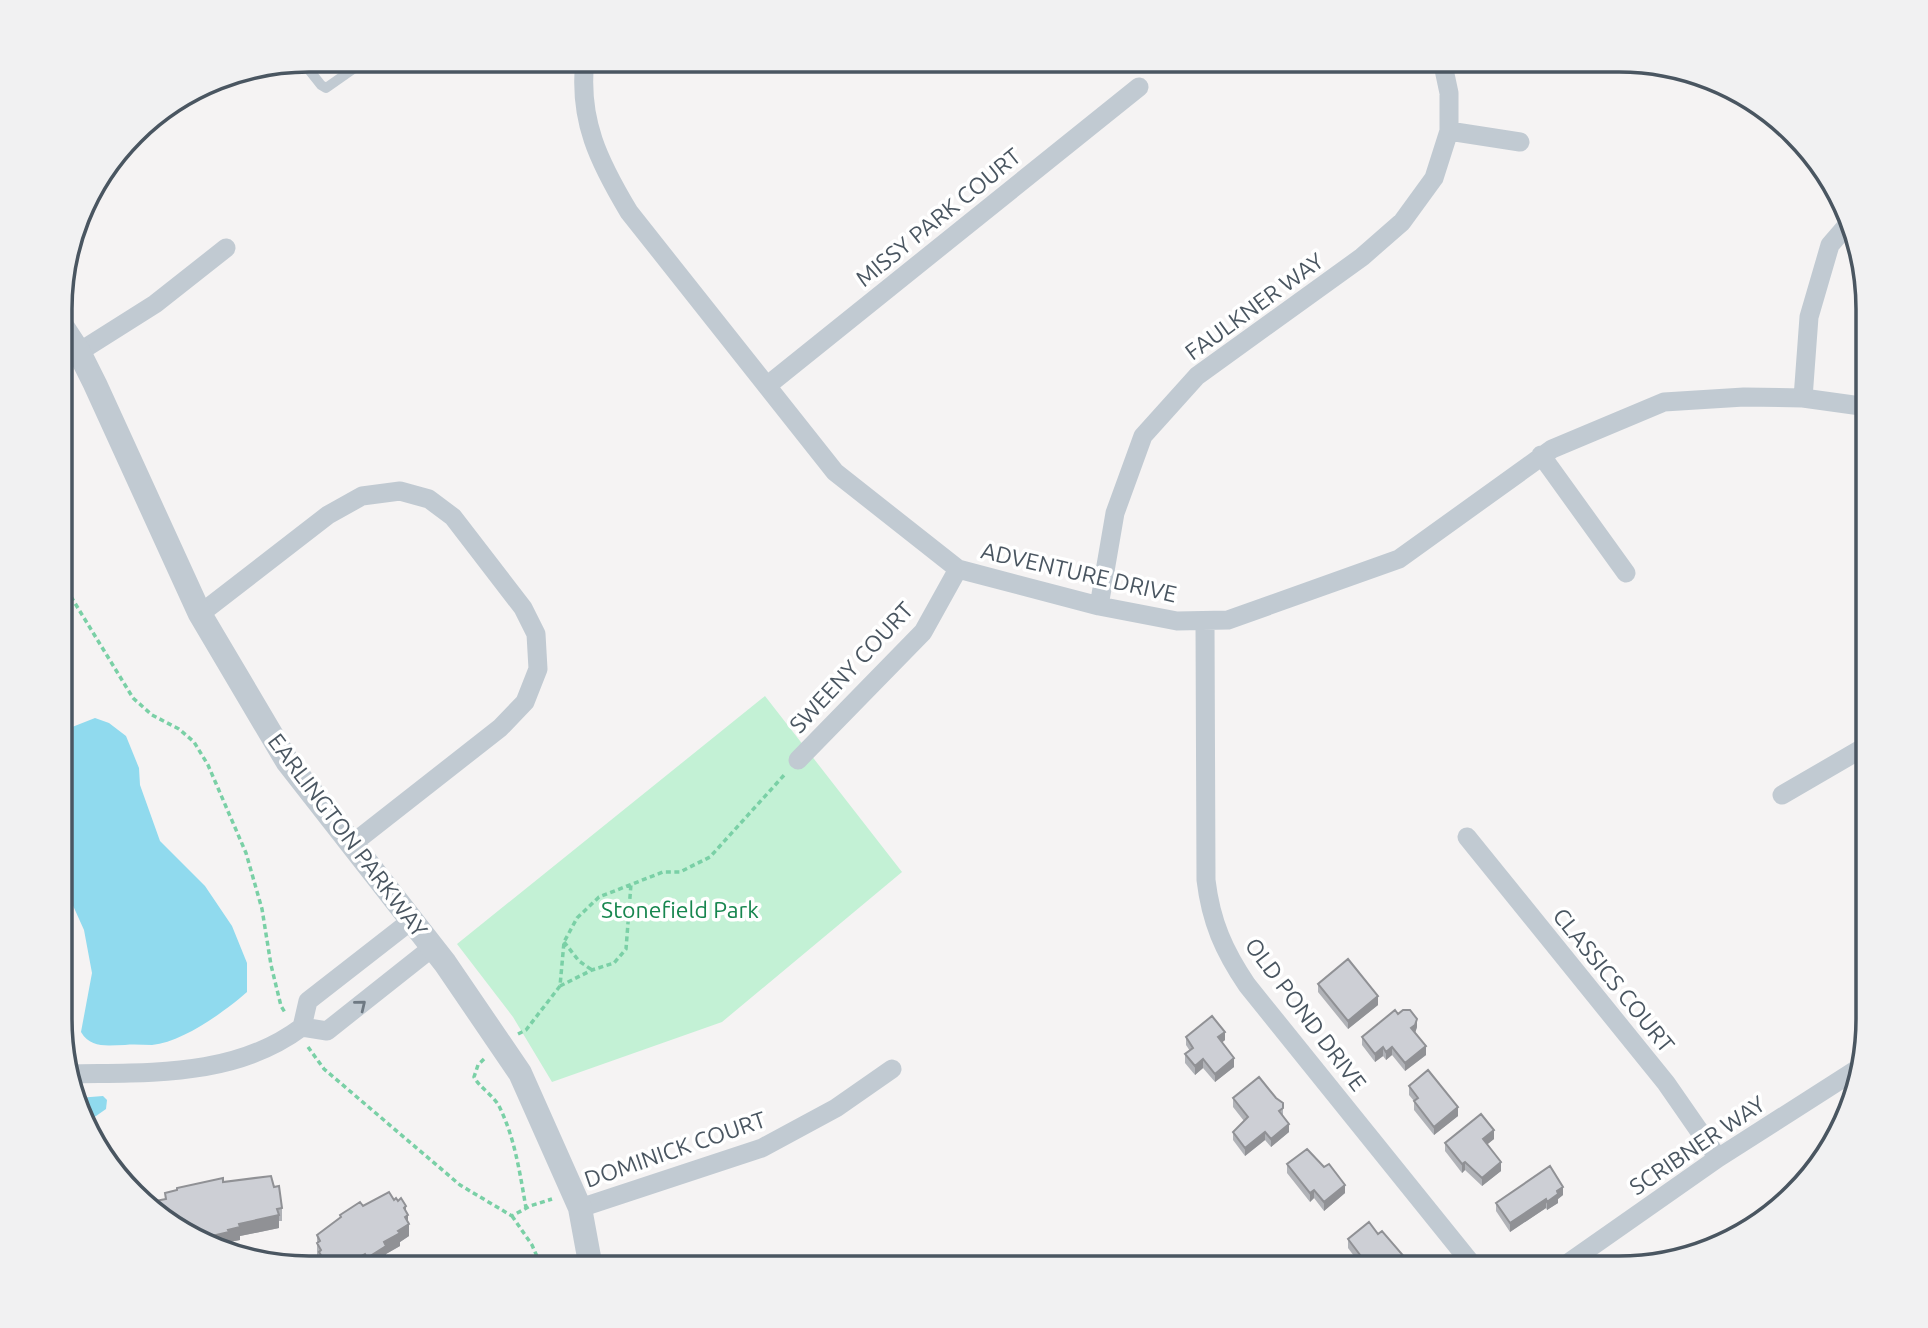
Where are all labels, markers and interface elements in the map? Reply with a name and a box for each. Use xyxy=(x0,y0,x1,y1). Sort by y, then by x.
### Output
street label: MISSY PARK COURT xyxy=(851,143,1025,291)
street label: FAULKNER WAY xyxy=(1180,247,1328,364)
street label: ADVENTURE DRIVE xyxy=(979,537,1179,607)
street label: SWEENY COURT xyxy=(784,597,918,737)
street label: EARLINGTON PARKWAY xyxy=(263,729,433,942)
park label: Stonefield Park xyxy=(601,897,759,922)
street label: CLASSICS COURT xyxy=(1548,903,1680,1057)
street label: OLD POND DRIVE xyxy=(1240,933,1372,1095)
one-way arrow xyxy=(353,1000,365,1013)
street label: SCRIBNER WAY xyxy=(1625,1090,1770,1199)
street label: DOMINICK COURT xyxy=(581,1106,769,1192)

